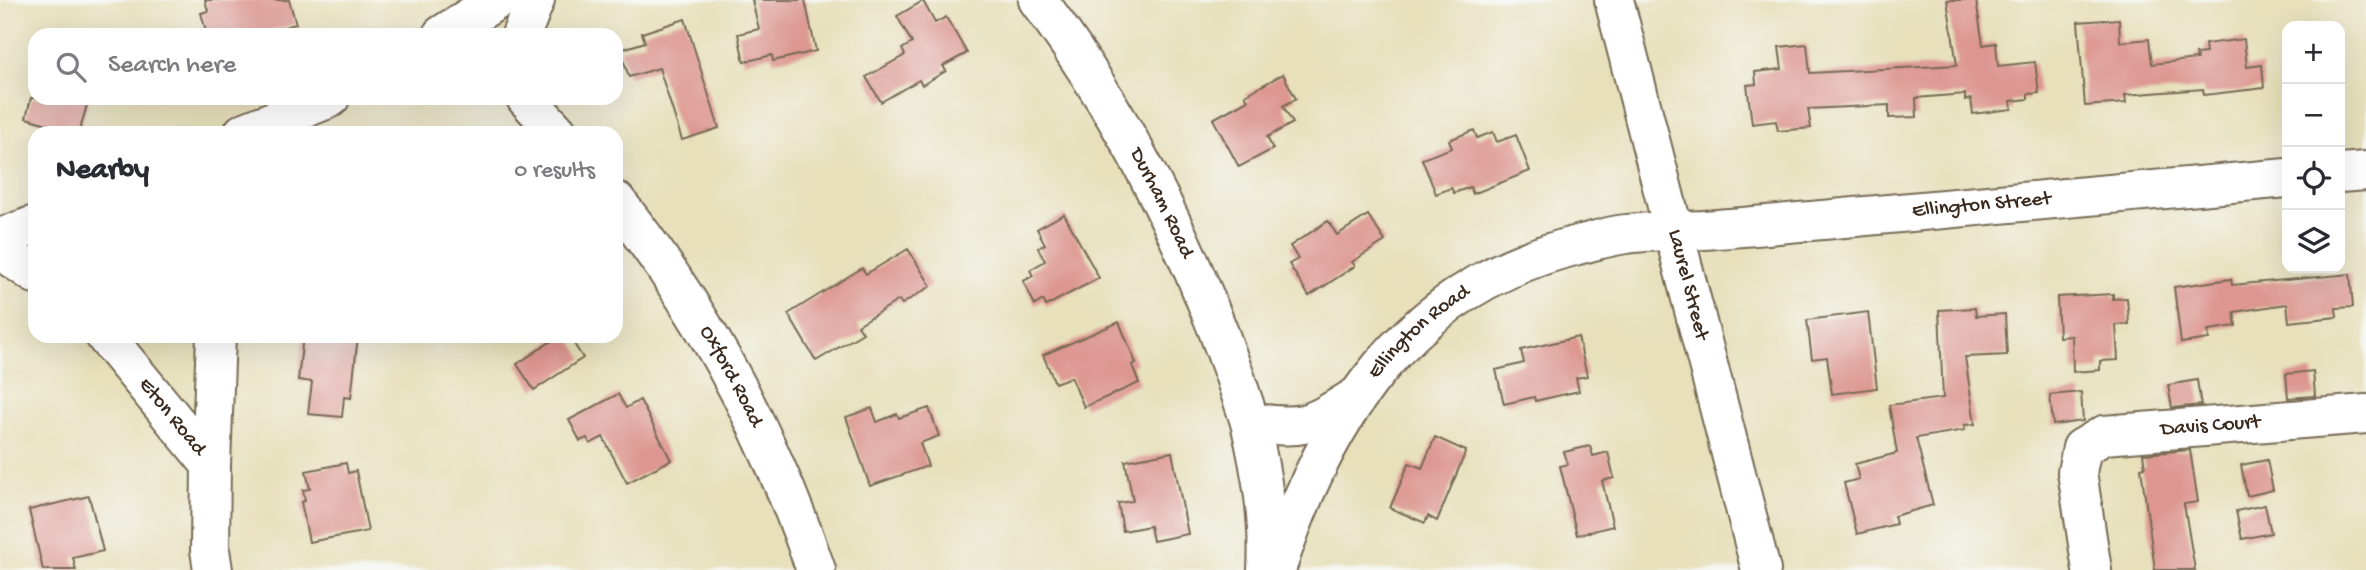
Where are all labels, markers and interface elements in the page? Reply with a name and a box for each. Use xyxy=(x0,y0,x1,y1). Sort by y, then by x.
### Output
map controls xyxy=(2282,21,2345,273)
button: + xyxy=(2282,21,2345,84)
search box xyxy=(28,28,623,105)
icon: search xyxy=(52,48,90,86)
text: Search here xyxy=(108,51,236,82)
button: − xyxy=(2282,84,2345,147)
street label: Durham Road xyxy=(1122,142,1200,264)
button: locate xyxy=(2282,147,2345,210)
text: Nearby xyxy=(56,154,149,189)
text: 0 results xyxy=(514,158,595,185)
street label: Ellington Street xyxy=(1911,187,2054,224)
button: layers xyxy=(2282,210,2345,273)
street label: Laurel Street xyxy=(1661,227,1714,345)
street label: Ellington Road xyxy=(1363,279,1476,384)
street label: Oxford Road xyxy=(693,321,769,433)
street label: Eton Road xyxy=(132,373,212,462)
street label: Davis Court xyxy=(2158,410,2264,443)

